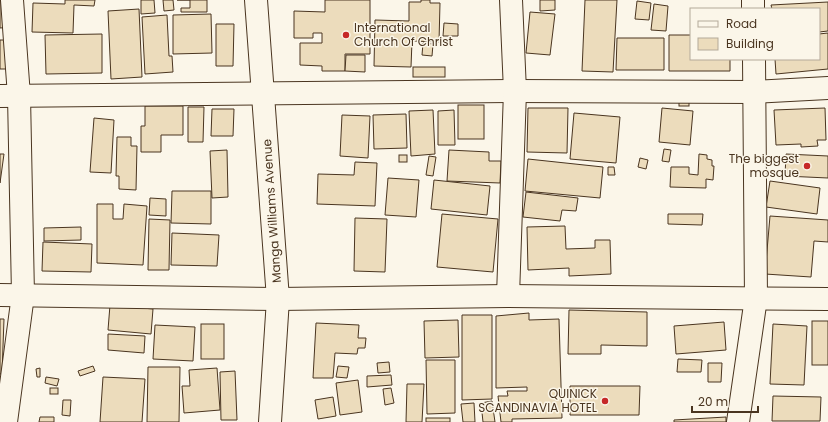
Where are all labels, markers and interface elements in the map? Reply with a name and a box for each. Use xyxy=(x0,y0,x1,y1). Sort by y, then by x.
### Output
legend xyxy=(690,8,820,60)
text: Road xyxy=(726,15,757,32)
place label: International Church Of Christ xyxy=(354,19,453,50)
marker: International Church Of Christ xyxy=(341,30,351,40)
text: Building xyxy=(726,35,774,52)
street label: Manga Williams Avenue xyxy=(258,139,285,283)
place label: The biggest mosque xyxy=(729,150,799,181)
marker: The biggest mosque xyxy=(802,161,812,171)
place label: QUINICK SCANDINAVIA HOTEL xyxy=(478,385,597,416)
scale bar xyxy=(692,388,758,414)
text: 20 m xyxy=(698,393,728,410)
marker: QUINICK SCANDINAVIA HOTEL xyxy=(600,396,610,406)

